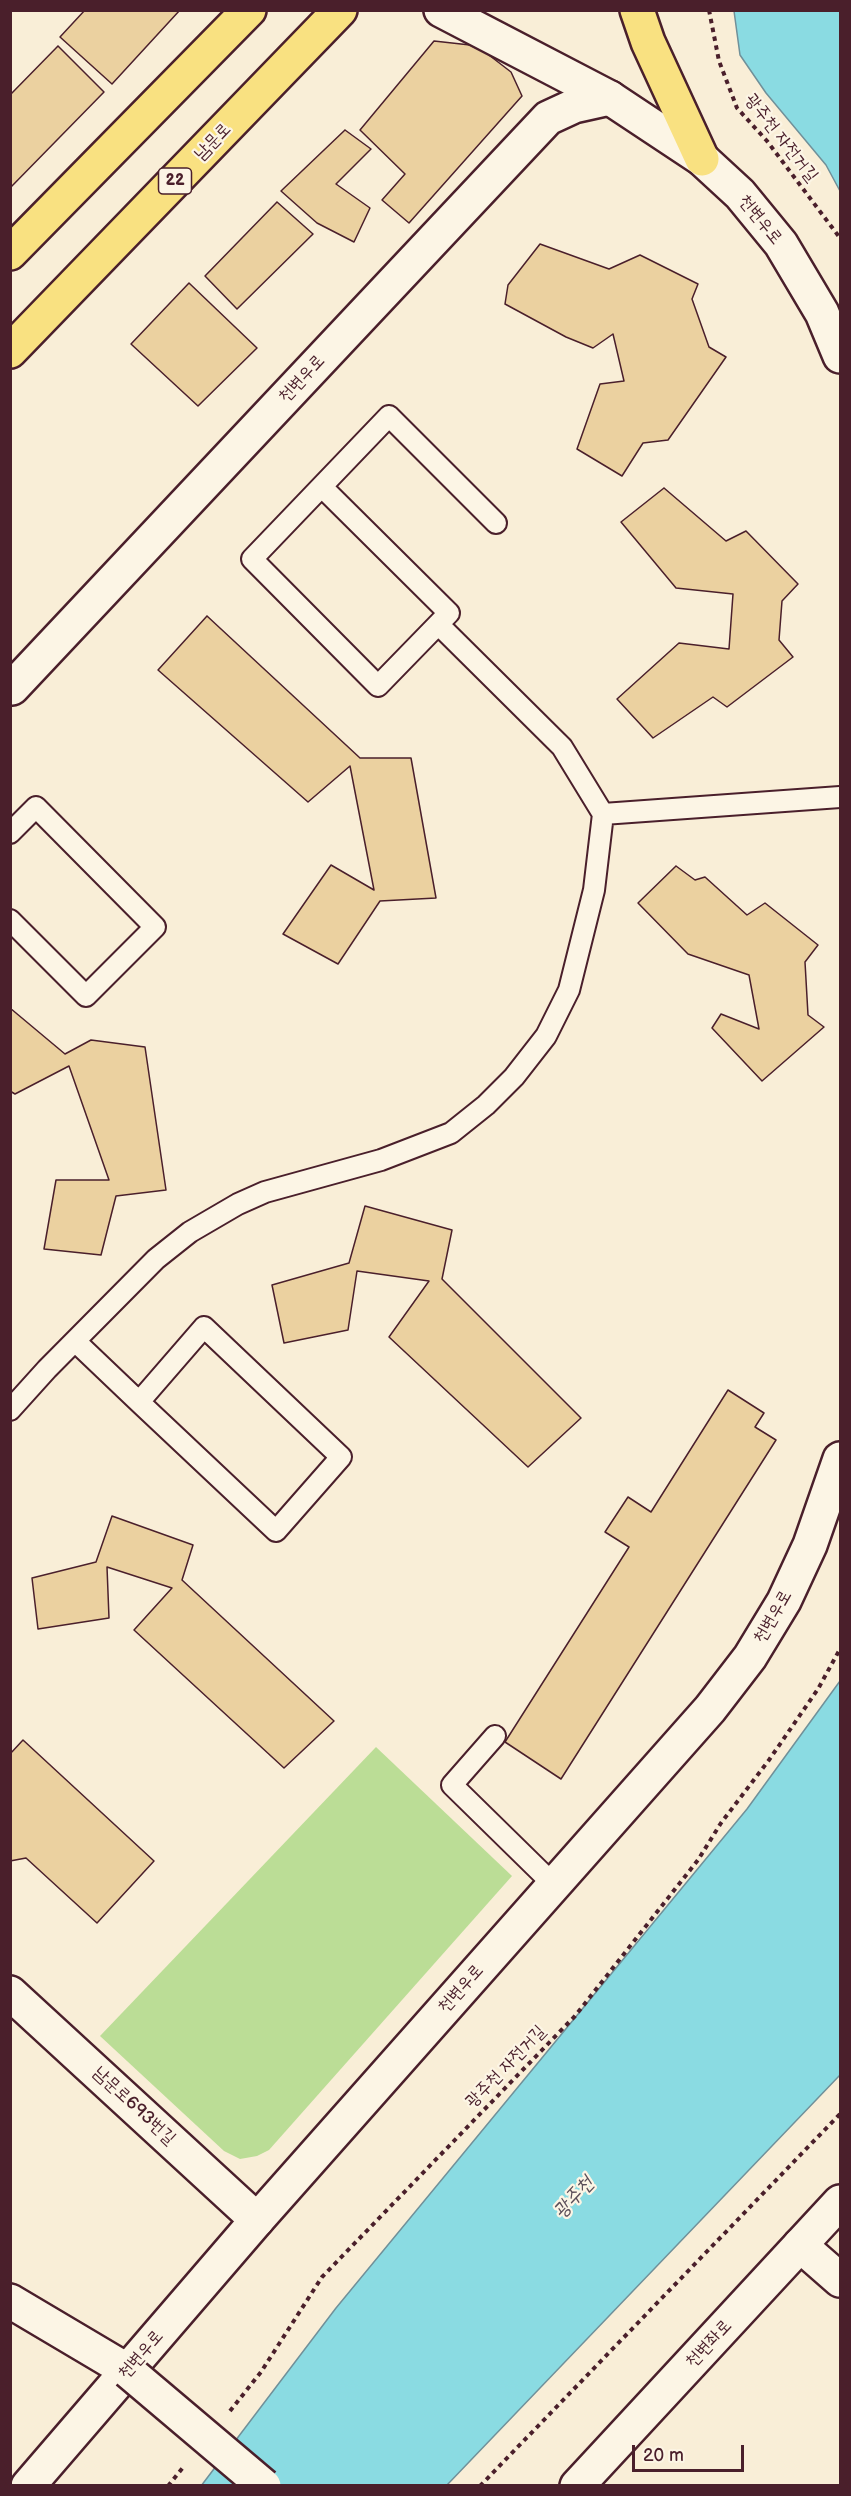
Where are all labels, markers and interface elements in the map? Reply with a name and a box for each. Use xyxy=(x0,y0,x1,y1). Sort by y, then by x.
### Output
street label: 광주천 자전거길 xyxy=(740,89,822,187)
street label: 남문로 xyxy=(190,119,236,165)
road number: 22 xyxy=(158,168,192,194)
street label: 천변우로 xyxy=(733,191,787,249)
street label: 천변우로 xyxy=(274,350,330,408)
street label: 천변우로 xyxy=(749,1587,797,1647)
street label: 천변우로 xyxy=(434,1960,488,2018)
street label: 광주천 자전거길 xyxy=(461,2021,551,2113)
street label: 남문로693번길 xyxy=(88,2062,180,2150)
water label: 광주천 xyxy=(549,2172,599,2224)
street label: 천변좌로 xyxy=(681,2315,737,2373)
street label: 천변우로 xyxy=(114,2326,168,2384)
scale bar xyxy=(635,2433,748,2471)
text: 20 m xyxy=(643,2445,684,2466)

